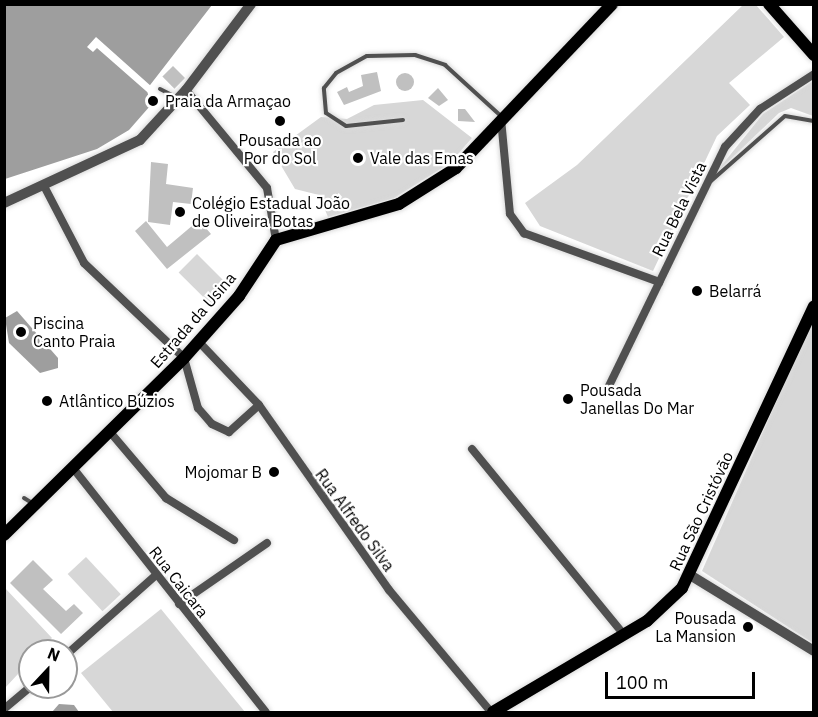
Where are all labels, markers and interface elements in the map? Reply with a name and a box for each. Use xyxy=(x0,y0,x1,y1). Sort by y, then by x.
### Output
place label: Praia da Armaçao xyxy=(165,91,291,111)
marker: Praia da Armaçao xyxy=(146,94,160,108)
marker: Pousada ao Por do Sol xyxy=(273,114,287,128)
place label: Pousada ao Por do Sol xyxy=(239,130,321,168)
place label: Vale das Emas xyxy=(370,148,474,168)
marker: Vale das Emas xyxy=(351,151,365,165)
street label: Rua Bela Vista xyxy=(648,158,710,260)
place label: Colégio Estadual João de Oliveira Botas xyxy=(192,193,350,231)
marker: Colégio Estadual João de Oliveira Botas xyxy=(173,205,187,219)
street label: Estrada da Usina xyxy=(146,268,240,372)
place label: Belarrá xyxy=(709,281,761,301)
marker: Belarrá xyxy=(690,284,704,298)
place label: Piscina Canto Praia xyxy=(33,313,115,351)
marker: Piscina Canto Praia xyxy=(14,325,28,339)
place label: Pousada Janellas Do Mar xyxy=(580,380,694,418)
place label: Atlântico Búzios xyxy=(59,391,175,411)
marker: Pousada Janellas Do Mar xyxy=(561,392,575,406)
marker: Atlântico Búzios xyxy=(40,394,54,408)
street label: Rua São Cristóvão xyxy=(665,448,737,574)
place label: Mojomar B xyxy=(184,462,262,482)
marker: Mojomar B xyxy=(267,465,281,479)
street label: Rua Alfredo Silva xyxy=(311,465,399,575)
street label: Rua Caicara xyxy=(145,543,213,621)
place label: Pousada La Mansion xyxy=(655,608,736,646)
marker: Pousada La Mansion xyxy=(741,620,755,634)
north arrow xyxy=(18,639,78,699)
text: N xyxy=(45,643,63,666)
scale bar xyxy=(608,660,758,698)
text: 100 m xyxy=(616,671,668,694)

